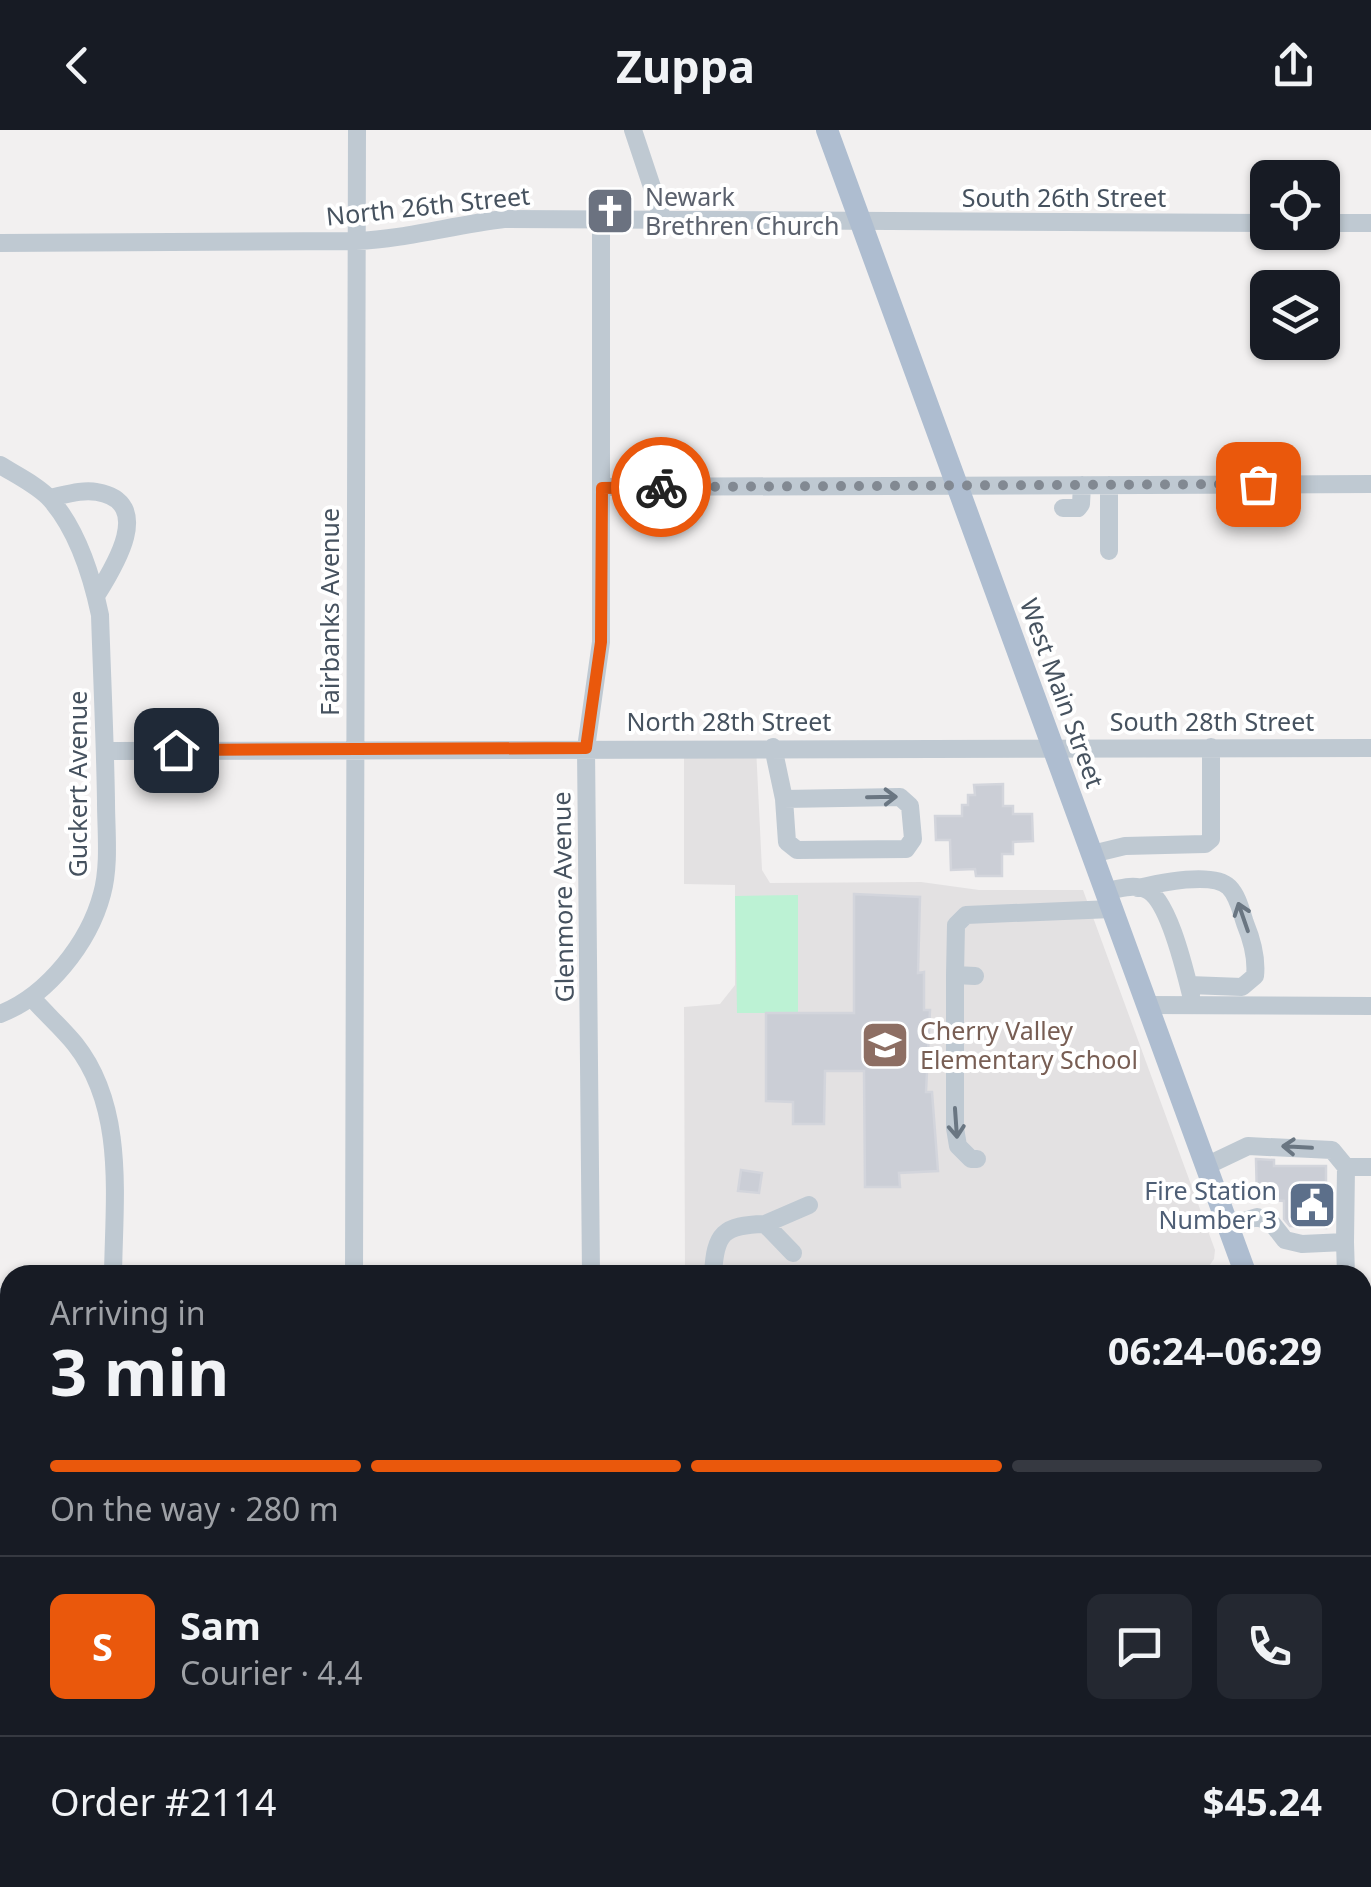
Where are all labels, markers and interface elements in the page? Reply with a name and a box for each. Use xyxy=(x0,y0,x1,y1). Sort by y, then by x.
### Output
text: Zuppa xyxy=(616,35,755,96)
icon: back xyxy=(50,38,105,93)
icon: share xyxy=(1266,38,1321,93)
map controls xyxy=(1250,160,1340,360)
button: locate xyxy=(1250,160,1340,250)
street label: North 26th Street xyxy=(324,177,532,233)
place label: Newark Brethren Church xyxy=(645,179,840,242)
street label: South 26th Street xyxy=(962,180,1166,214)
church icon: Newark Brethren Church xyxy=(584,185,636,237)
button: layers xyxy=(1250,270,1340,360)
courier xyxy=(611,437,711,537)
pin xyxy=(1216,442,1301,527)
icon: bag xyxy=(1231,457,1286,512)
icon: bike xyxy=(634,460,689,515)
street label: Fairbanks Avenue xyxy=(312,508,346,716)
street label: West Main Street xyxy=(1013,593,1113,792)
street label: Guckert Avenue xyxy=(60,691,94,877)
street label: North 28th Street xyxy=(627,704,831,738)
street label: South 28th Street xyxy=(1110,704,1314,738)
pin xyxy=(134,708,219,793)
icon: home xyxy=(149,723,204,778)
one-way arrow xyxy=(865,788,897,807)
street label: Glenmore Avenue xyxy=(543,791,581,1003)
one-way arrow xyxy=(1233,903,1251,934)
place label: Cherry Valley Elementary School xyxy=(920,1013,1138,1076)
school or university icon: Cherry Valley Elementary School xyxy=(859,1019,911,1071)
one-way arrow xyxy=(947,1106,966,1138)
one-way arrow xyxy=(1282,1137,1314,1156)
place label: Fire Station Number 3 xyxy=(1144,1173,1277,1236)
public building icon: Fire Station Number 3 xyxy=(1286,1179,1338,1231)
text: Arriving in xyxy=(50,1291,205,1334)
text: 06:24–06:29 xyxy=(1108,1324,1322,1376)
text: 3 min xyxy=(50,1327,229,1415)
text: On the way · 280 m xyxy=(50,1487,339,1530)
button: chat xyxy=(1087,1594,1192,1699)
button: phone xyxy=(1217,1594,1322,1699)
text: Sam xyxy=(180,1599,261,1651)
text: S xyxy=(92,1620,113,1672)
text: Courier · 4.4 xyxy=(180,1651,363,1694)
text: Order #2114 xyxy=(50,1775,276,1827)
text: $45.24 xyxy=(1203,1775,1322,1827)

